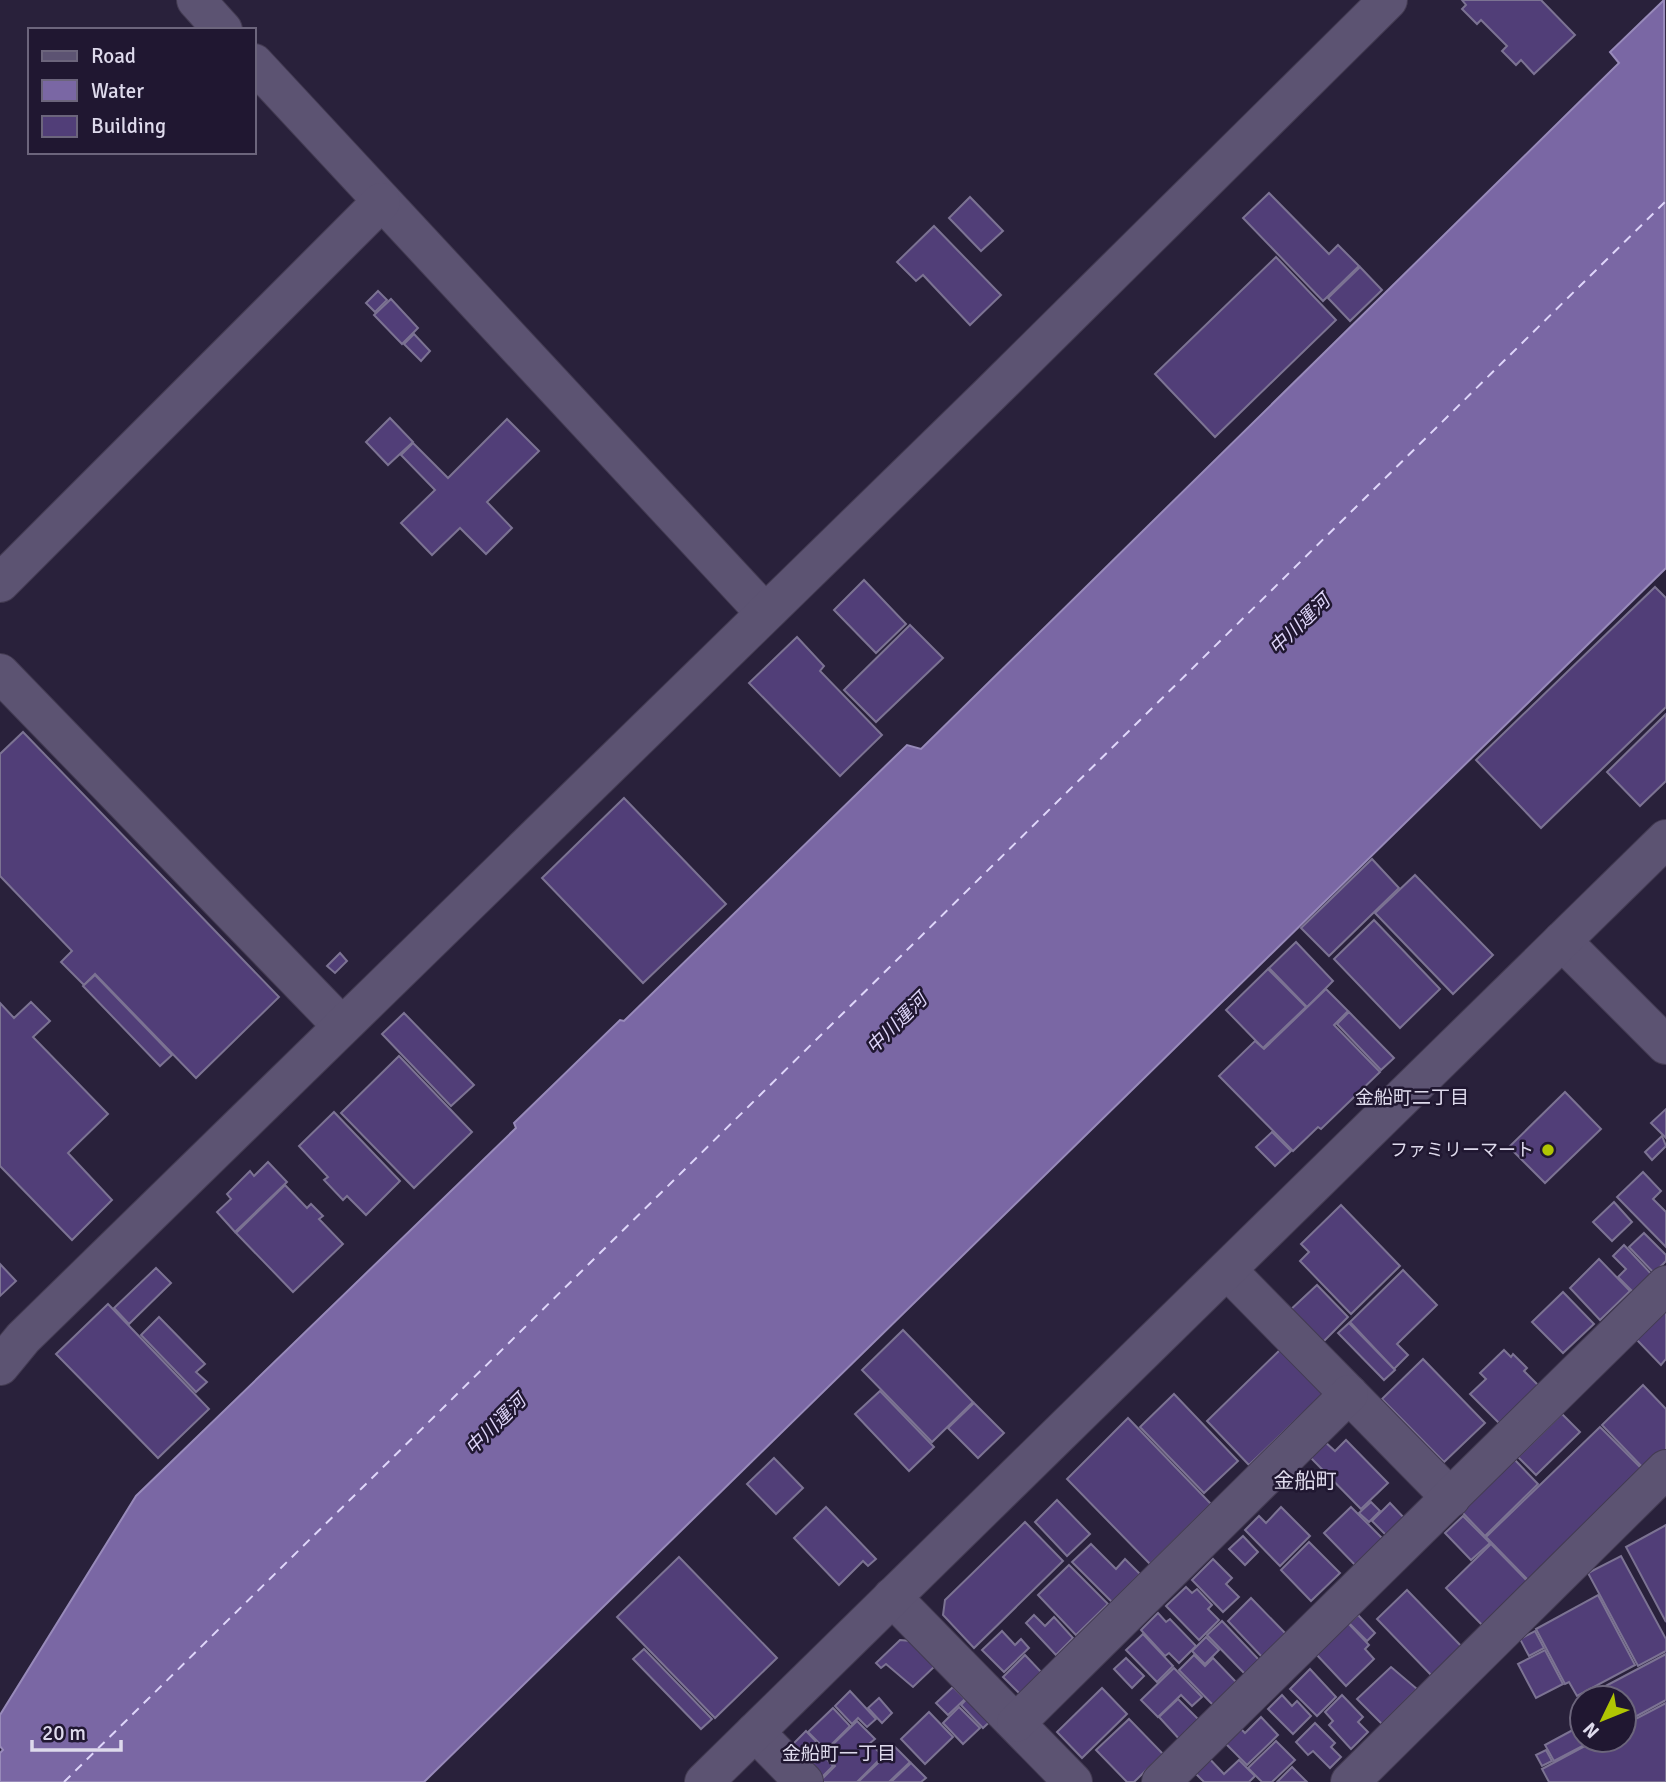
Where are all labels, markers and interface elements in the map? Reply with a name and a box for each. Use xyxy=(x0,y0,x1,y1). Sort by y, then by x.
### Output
legend xyxy=(28,28,256,154)
text: Road xyxy=(91,43,136,69)
text: Water xyxy=(91,78,144,104)
text: Building xyxy=(91,113,166,139)
water label: 中川運河 xyxy=(1264,587,1338,660)
water label: 中川運河 xyxy=(861,986,935,1059)
district label: 金船町二丁目 xyxy=(1355,1086,1469,1110)
place label: ファミリーマート xyxy=(1390,1139,1534,1161)
marker: ファミリーマート xyxy=(1540,1142,1556,1158)
water label: 中川運河 xyxy=(460,1387,534,1460)
district label: 金船町 xyxy=(1274,1468,1337,1494)
north arrow xyxy=(1568,1684,1638,1754)
scale bar xyxy=(32,1708,121,1752)
text: N xyxy=(1578,1717,1605,1743)
text: 20 m xyxy=(42,1720,86,1746)
district label: 金船町一丁目 xyxy=(782,1742,896,1766)

